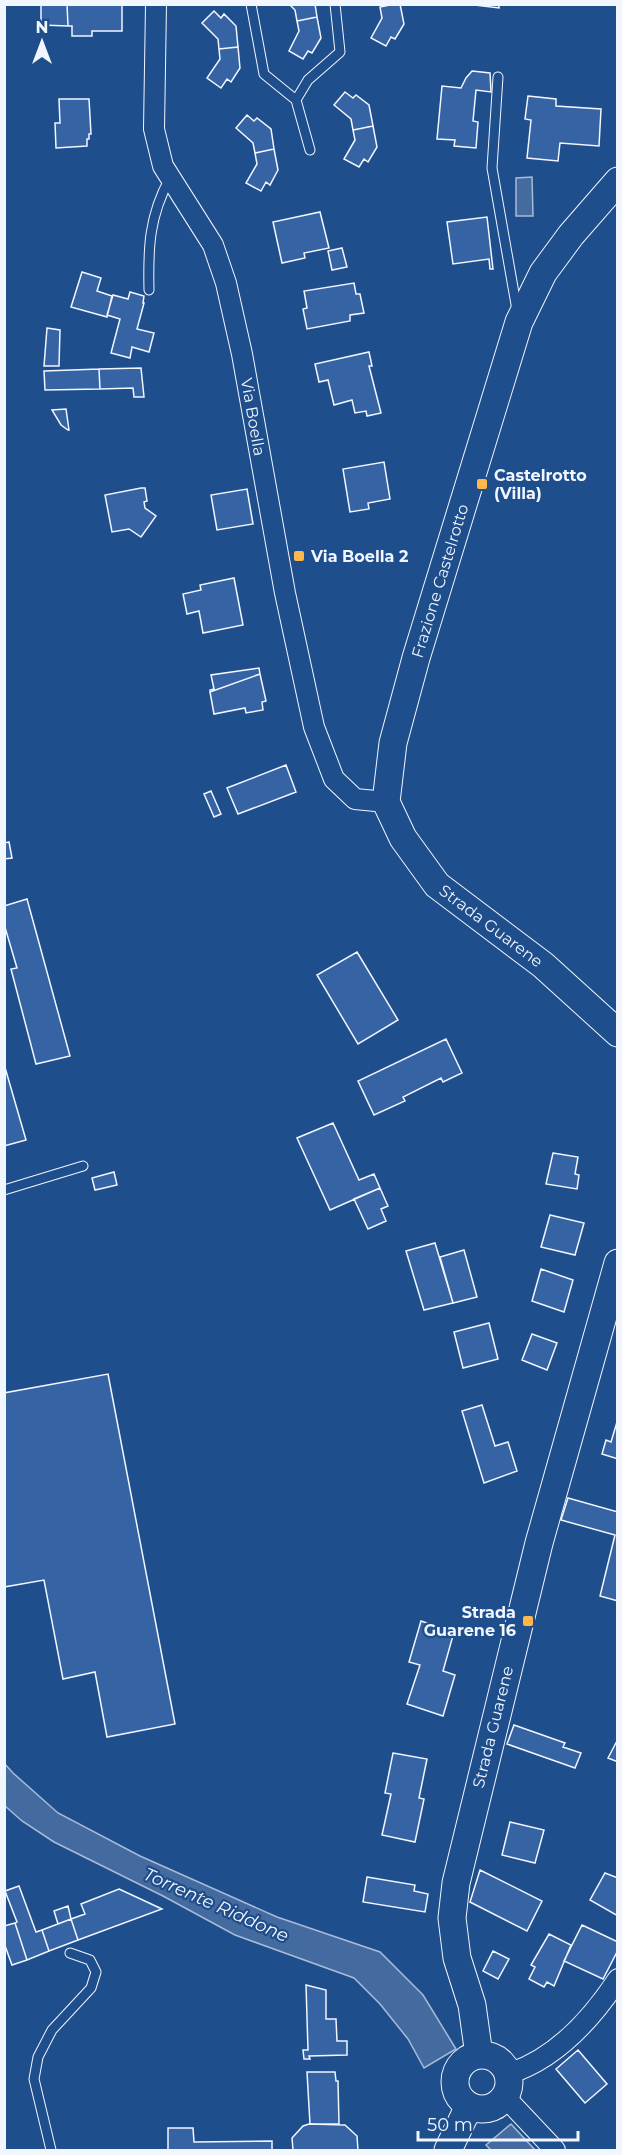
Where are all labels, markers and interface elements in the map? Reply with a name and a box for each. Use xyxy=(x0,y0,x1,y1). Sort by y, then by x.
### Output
north arrow xyxy=(12,12,72,72)
text: N xyxy=(36,18,48,37)
street label: Via Boella xyxy=(237,377,269,457)
place label: Castelrotto (Villa) xyxy=(494,466,587,503)
marker: Castelrotto (Villa) xyxy=(475,477,489,491)
street label: Frazione Castelrotto xyxy=(408,502,472,660)
place label: Via Boella 2 xyxy=(310,547,408,566)
marker: Via Boella 2 xyxy=(292,549,306,563)
street label: Strada Guarene xyxy=(435,881,547,971)
place label: Strada Guarene 16 xyxy=(424,1603,516,1640)
marker: Strada Guarene 16 xyxy=(521,1614,535,1628)
street label: Strada Guarene xyxy=(469,1664,517,1790)
water label: Torrente Riddone xyxy=(140,1863,292,1947)
scale bar xyxy=(418,2104,578,2142)
text: 50 m xyxy=(427,2114,473,2136)

